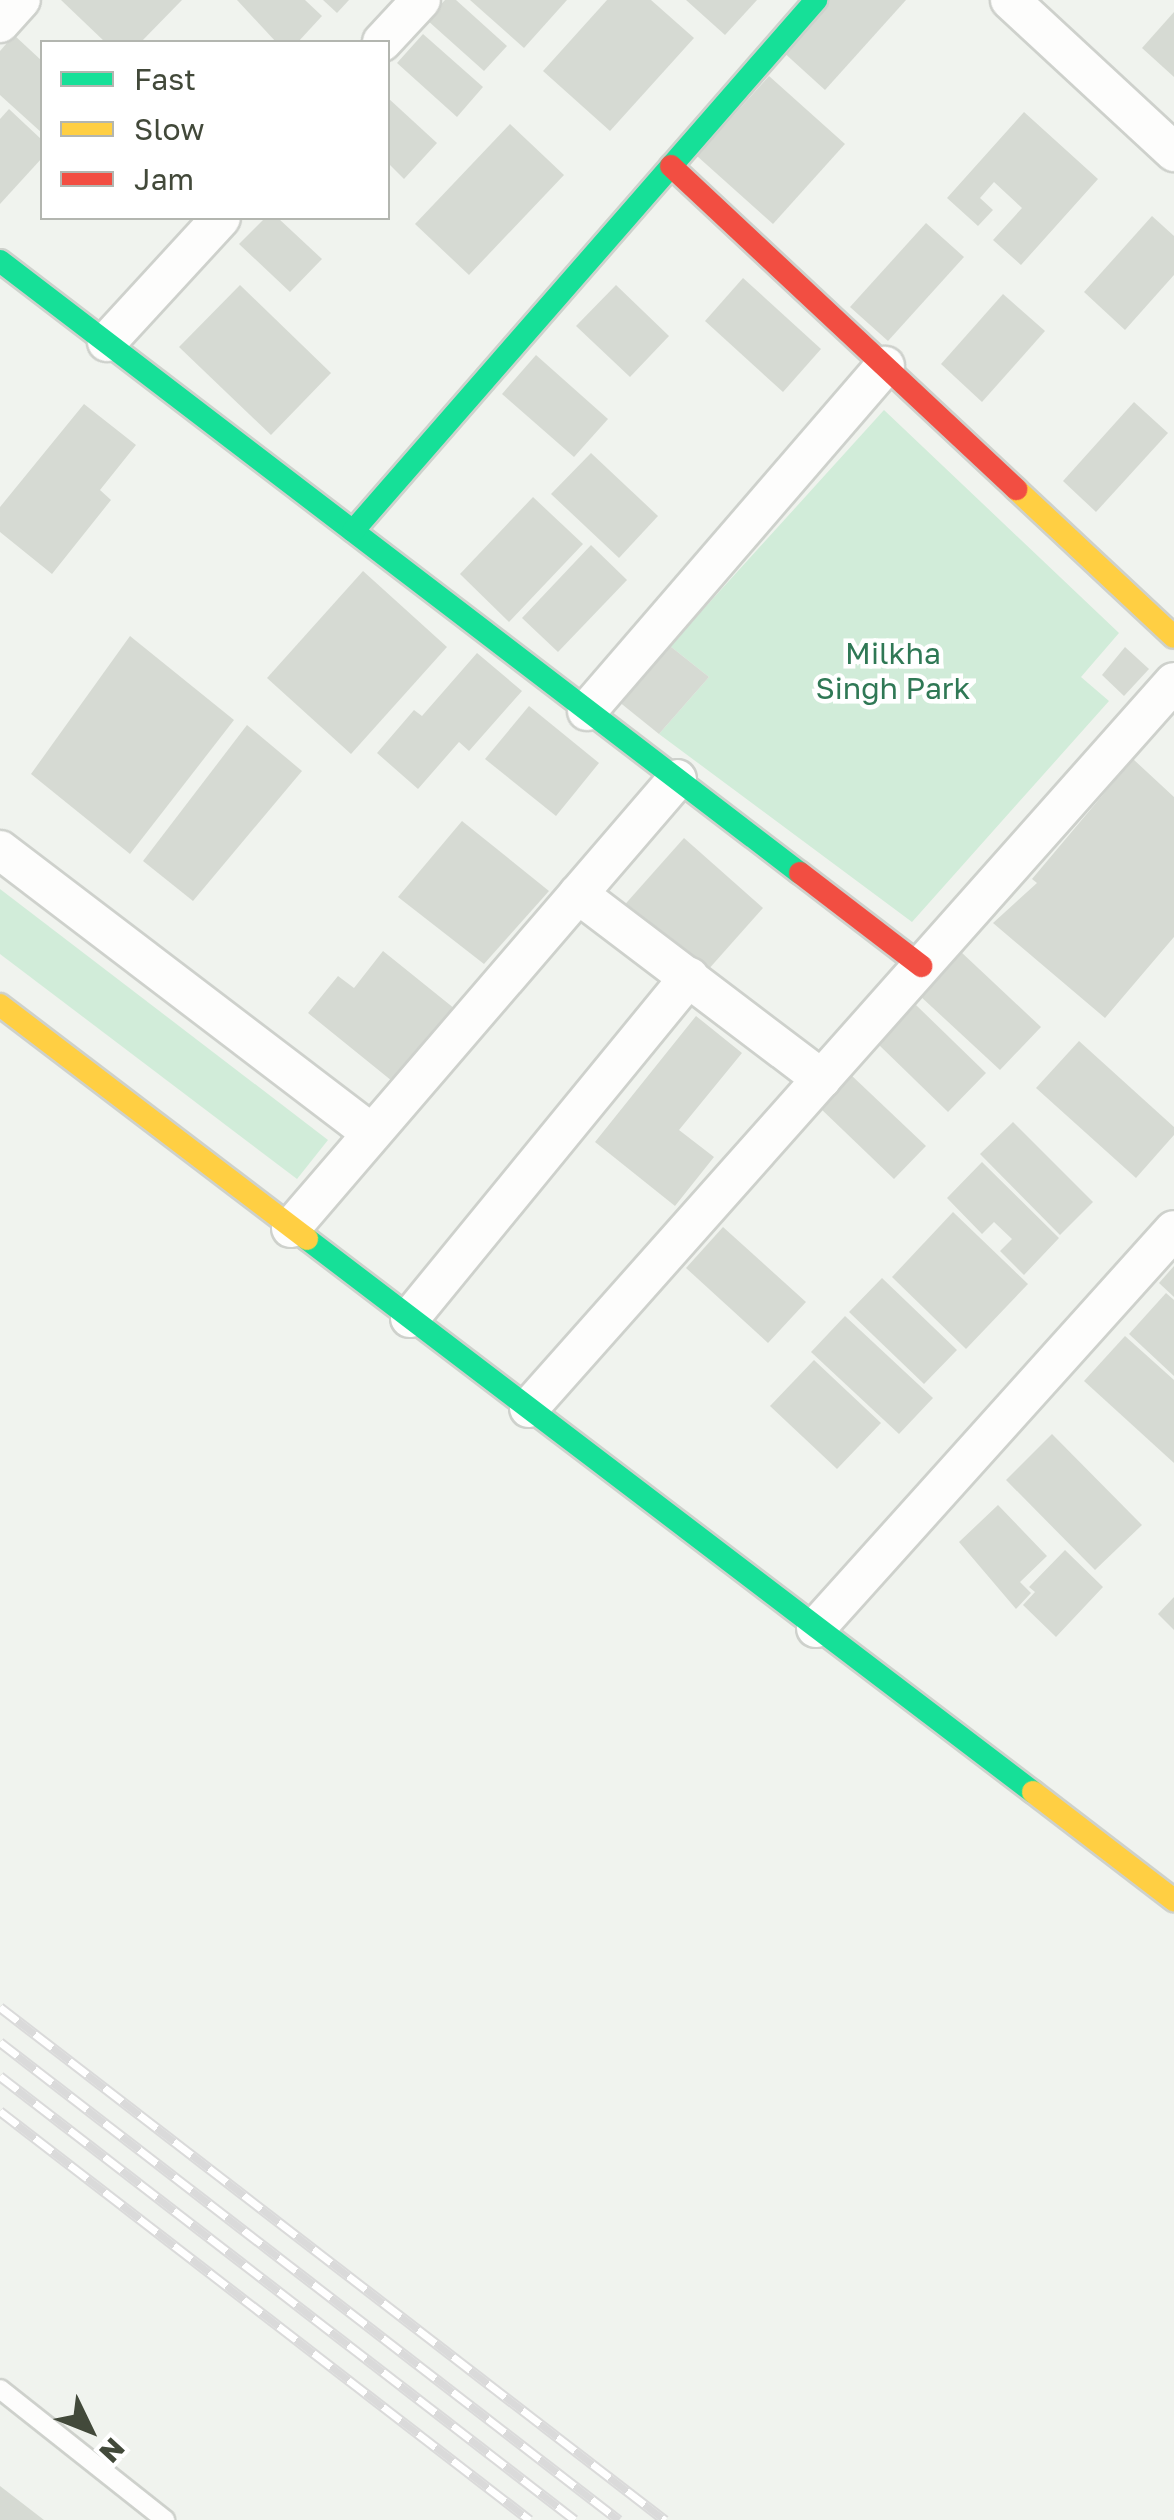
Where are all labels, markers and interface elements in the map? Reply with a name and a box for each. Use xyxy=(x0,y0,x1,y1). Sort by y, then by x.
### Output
legend xyxy=(40,40,390,220)
text: Fast xyxy=(134,61,196,97)
text: Slow xyxy=(134,111,205,147)
text: Jam xyxy=(134,161,194,197)
park label: Milkha Singh Park xyxy=(815,635,971,706)
north arrow xyxy=(40,2380,140,2480)
text: N xyxy=(93,2432,132,2470)

